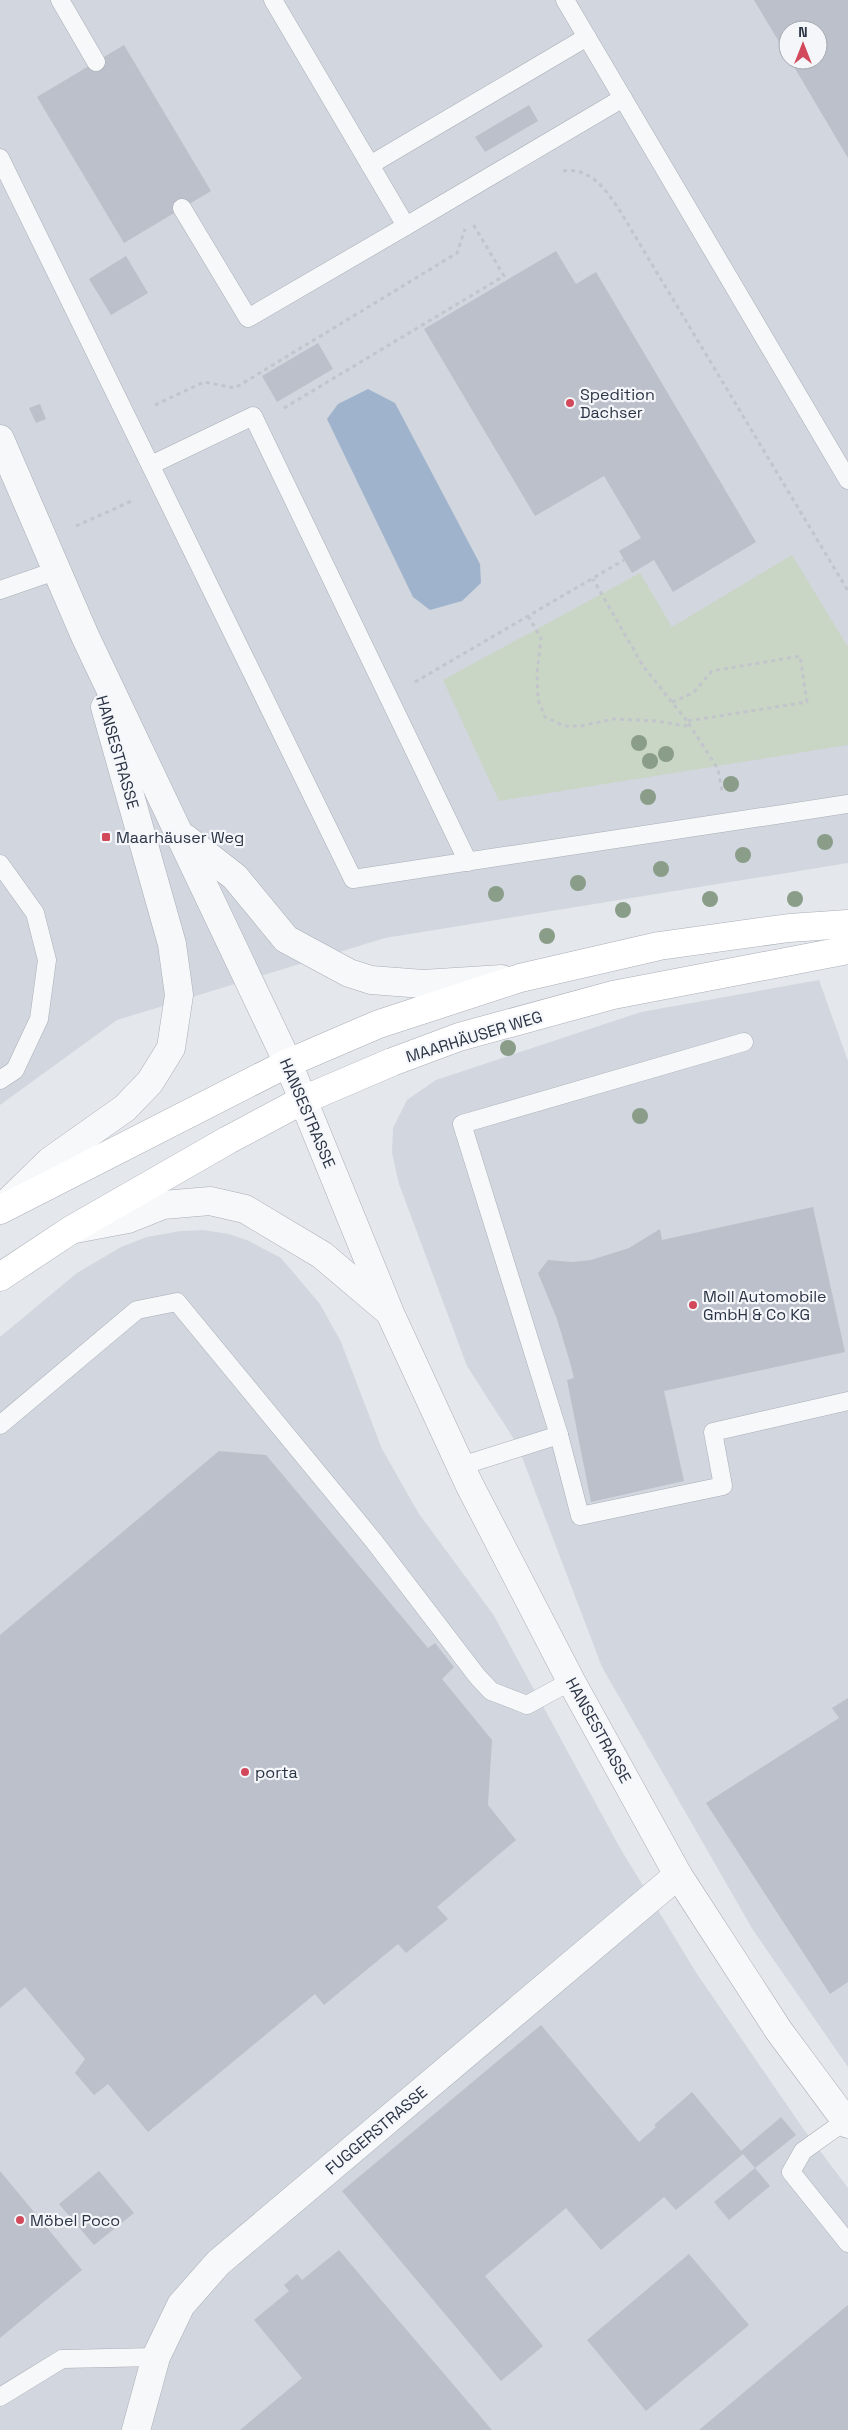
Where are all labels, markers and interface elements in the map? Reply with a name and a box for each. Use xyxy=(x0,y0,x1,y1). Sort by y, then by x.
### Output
north arrow xyxy=(778,20,828,70)
text: N xyxy=(798,23,808,41)
place label: Spedition Dachser xyxy=(580,384,655,423)
marker: Spedition Dachser xyxy=(564,397,576,409)
street label: HANSESTRASSE xyxy=(91,693,144,812)
place label: Maarhäuser Weg xyxy=(116,827,244,848)
marker: Maarhäuser Weg xyxy=(100,831,112,843)
street label: MAARHÄUSER WEG xyxy=(403,1006,545,1067)
street label: HANSESTRASSE xyxy=(275,1055,340,1171)
place label: Moll Automobile GmbH & Co KG xyxy=(703,1286,827,1325)
marker: Moll Automobile GmbH & Co KG xyxy=(687,1299,699,1311)
street label: HANSESTRASSE xyxy=(561,1674,636,1787)
place label: porta xyxy=(255,1762,298,1783)
marker: porta xyxy=(239,1766,251,1778)
street label: FUGGERSTRASSE xyxy=(321,2082,432,2179)
place label: Möbel Poco xyxy=(30,2210,120,2231)
marker: Möbel Poco xyxy=(14,2214,26,2226)

